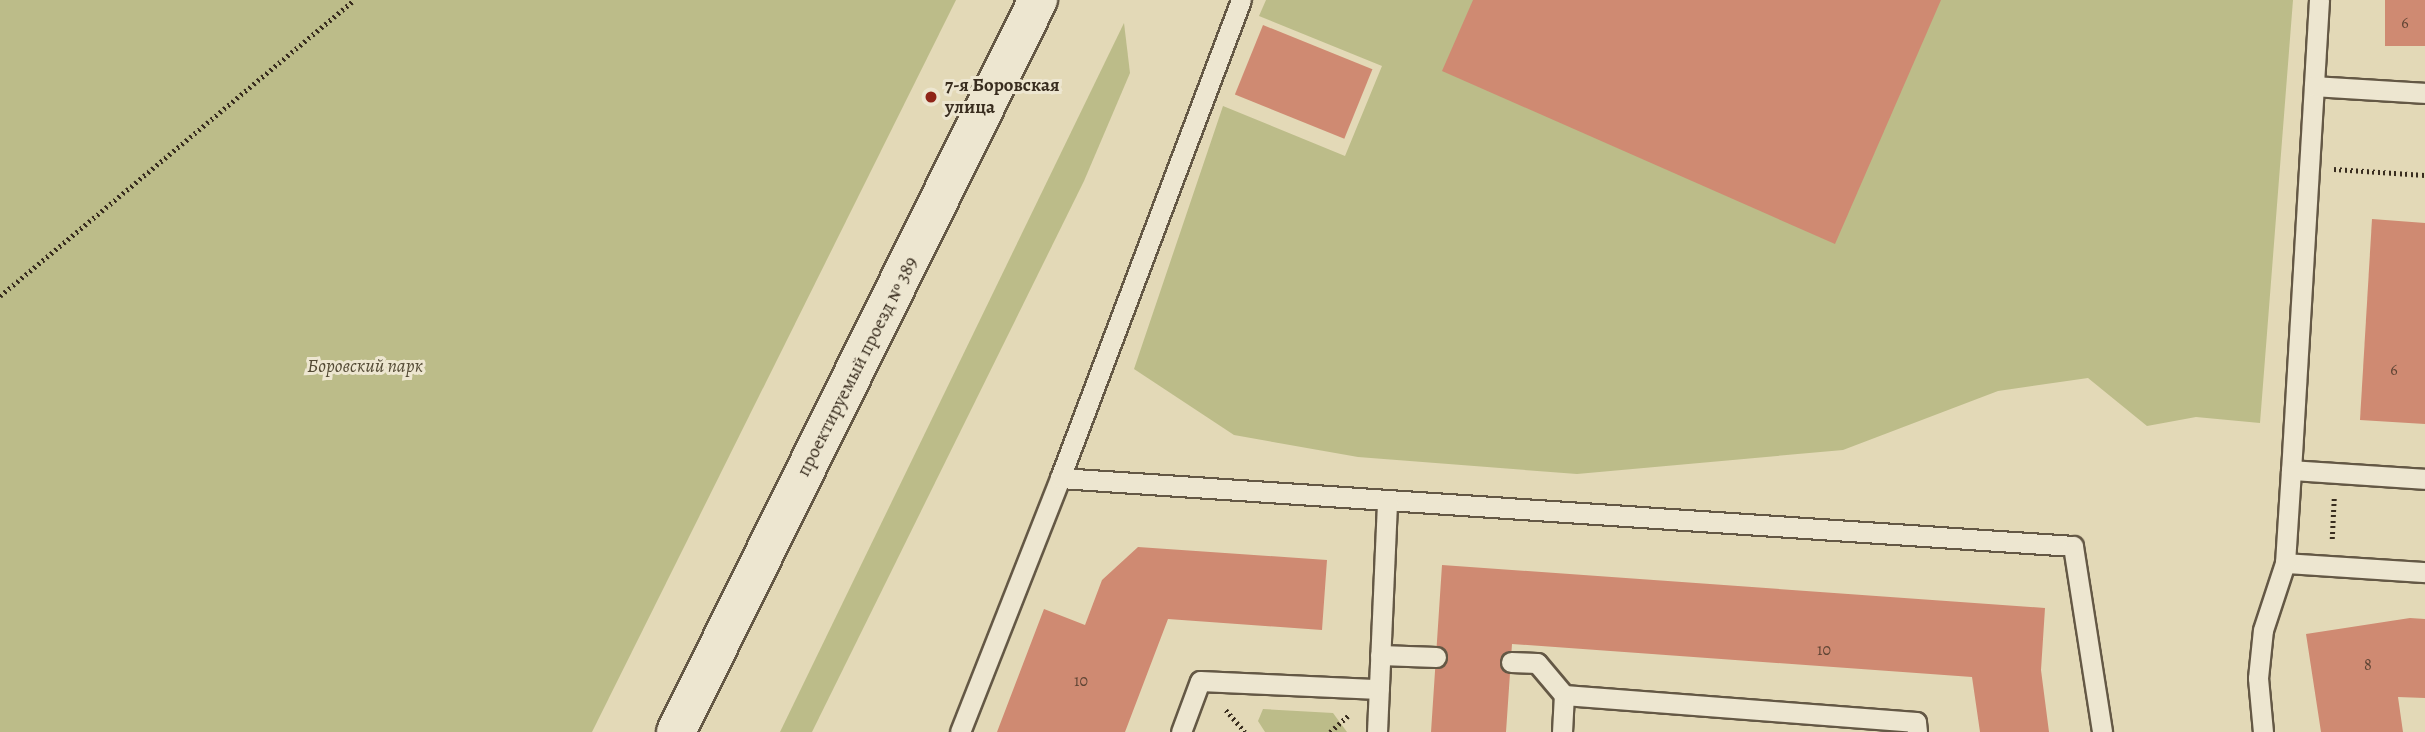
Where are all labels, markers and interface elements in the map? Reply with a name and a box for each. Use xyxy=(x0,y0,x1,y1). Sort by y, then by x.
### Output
house number: 6 xyxy=(2401,13,2409,33)
place label: 7-я Боровская улица xyxy=(945,75,1060,119)
marker: 7-я Боровская улица xyxy=(923,89,939,105)
street label: проектируемый проезд № 389 xyxy=(793,253,923,481)
park label: Боровский парк xyxy=(307,356,423,378)
house number: 6 xyxy=(2390,360,2398,380)
house number: 10 xyxy=(1817,640,1831,660)
house number: 8 xyxy=(2364,655,2372,675)
house number: 10 xyxy=(1074,671,1088,691)

